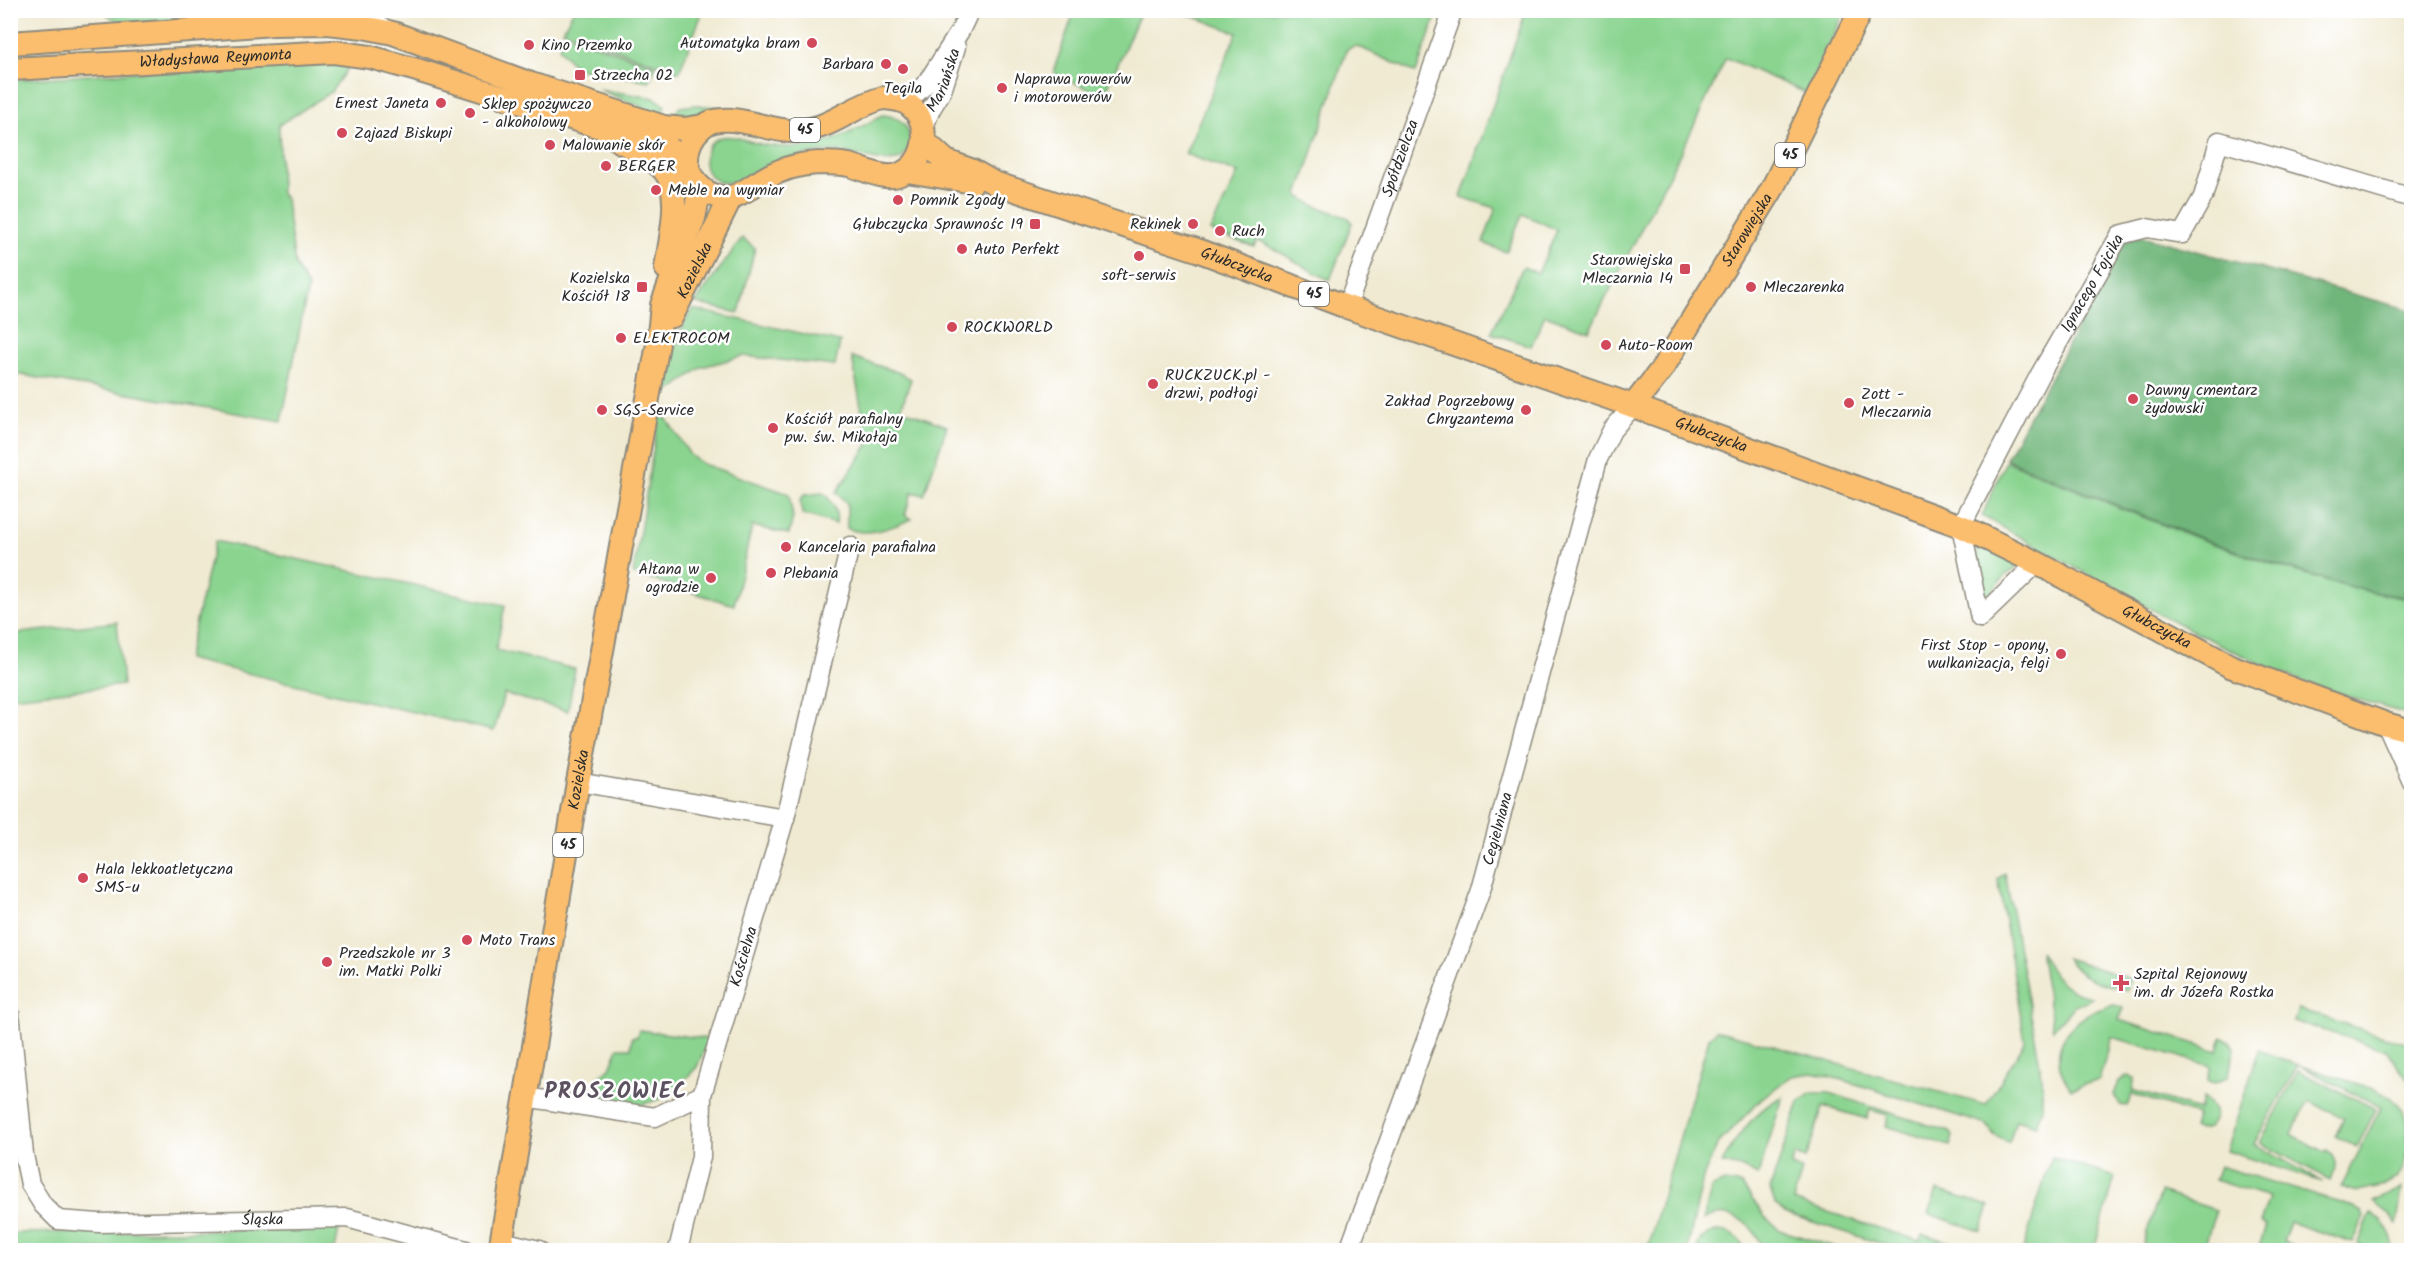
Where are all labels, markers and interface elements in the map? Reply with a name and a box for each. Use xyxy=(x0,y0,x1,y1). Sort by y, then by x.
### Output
place label: Automatyka bram xyxy=(680,31,800,56)
place label: Kino Przemko xyxy=(541,33,632,58)
marker: Automatyka bram xyxy=(805,36,819,50)
marker: Kino Przemko xyxy=(522,38,536,52)
street label: Władysława Reymonta xyxy=(139,42,293,75)
street label: Mariańska xyxy=(919,45,967,117)
place label: Barbara xyxy=(822,52,874,77)
marker: Barbara xyxy=(879,57,893,71)
marker: Teqila xyxy=(896,62,910,76)
place label: Strzecha 02 xyxy=(592,63,673,88)
place label: Naprawa rowerów i motorowerów xyxy=(1014,67,1132,110)
marker: Strzecha 02 xyxy=(573,68,587,82)
place label: Teqila xyxy=(884,76,922,101)
marker: Naprawa rowerów i motorowerów xyxy=(995,81,1009,95)
place label: Ernest Janeta xyxy=(335,91,429,116)
place label: Sklep spożywczo - alkoholowy xyxy=(482,92,592,135)
marker: Ernest Janeta xyxy=(434,96,448,110)
marker: Sklep spożywczo - alkoholowy xyxy=(463,106,477,120)
street label: Spółdzielcza xyxy=(1375,116,1425,200)
road number: 45 xyxy=(790,118,820,142)
place label: Zajazd Biskupi xyxy=(354,121,453,146)
marker: Zajazd Biskupi xyxy=(335,126,349,140)
place label: Malowanie skór xyxy=(562,133,666,158)
marker: Malowanie skór xyxy=(543,138,557,152)
road number: 45 xyxy=(1775,143,1805,167)
place label: BERGER xyxy=(618,154,675,179)
marker: BERGER xyxy=(599,159,613,173)
place label: Meble na wymiar xyxy=(668,178,786,203)
marker: Meble na wymiar xyxy=(649,183,663,197)
place label: Pomnik Zgody xyxy=(910,188,1006,213)
street label: Starowiejska xyxy=(1715,188,1779,272)
marker: Pomnik Zgody xyxy=(891,193,905,207)
place label: Głubczycka Sprawnośc 19 xyxy=(852,212,1023,237)
place label: Rekinek xyxy=(1130,212,1181,237)
marker: Głubczycka Sprawnośc 19 xyxy=(1028,217,1042,231)
marker: Rekinek xyxy=(1186,217,1200,231)
place label: Ruch xyxy=(1232,219,1265,244)
marker: Ruch xyxy=(1213,224,1227,238)
street label: Ignacego Fojcika xyxy=(2054,229,2131,337)
place label: Auto Perfekt xyxy=(974,237,1060,262)
street label: Kozielska xyxy=(670,238,719,303)
street label: Głubczycka xyxy=(1197,240,1276,290)
marker: Auto Perfekt xyxy=(955,242,969,256)
place label: Starowiejska Mleczarnia 14 xyxy=(1582,248,1673,291)
marker: soft-serwis xyxy=(1132,249,1146,263)
marker: Starowiejska Mleczarnia 14 xyxy=(1678,262,1692,276)
place label: soft-serwis xyxy=(1102,263,1176,288)
place label: Kozielska Kościół 18 xyxy=(561,266,630,309)
place label: Mleczarenka xyxy=(1763,275,1844,300)
marker: Kozielska Kościół 18 xyxy=(635,280,649,294)
marker: Mleczarenka xyxy=(1744,280,1758,294)
road number: 45 xyxy=(1299,282,1329,306)
place label: ROCKWORLD xyxy=(964,315,1053,340)
marker: ROCKWORLD xyxy=(945,320,959,334)
place label: ELEKTROCOM xyxy=(633,326,730,351)
marker: ELEKTROCOM xyxy=(614,331,628,345)
place label: Auto-Room xyxy=(1618,333,1693,358)
marker: Auto-Room xyxy=(1599,338,1613,352)
place label: RUCKZUCK.pl - drzwi, podłogi xyxy=(1165,363,1271,406)
marker: RUCKZUCK.pl - drzwi, podłogi xyxy=(1146,377,1160,391)
place label: Dawny cmentarz żydowski xyxy=(2145,378,2258,421)
place label: Zott - Mleczarnia xyxy=(1861,382,1932,425)
place label: Zakład Pogrzebowy Chryzantema xyxy=(1384,389,1514,432)
marker: Dawny cmentarz żydowski xyxy=(2126,392,2140,406)
marker: Zott - Mleczarnia xyxy=(1842,396,1856,410)
place label: SGS-Service xyxy=(614,398,694,423)
marker: SGS-Service xyxy=(595,403,609,417)
marker: Zakład Pogrzebowy Chryzantema xyxy=(1519,403,1533,417)
place label: Kościół parafialny pw. św. Mikołaja xyxy=(784,407,903,450)
street label: Głubczycka xyxy=(1672,410,1751,459)
marker: Kościół parafialny pw. św. Mikołaja xyxy=(766,421,780,435)
place label: Kancelaria parafialna xyxy=(798,535,936,560)
marker: Kancelaria parafialna xyxy=(779,540,793,554)
place label: Altana w ogrodzie xyxy=(638,557,699,600)
place label: Plebania xyxy=(783,561,839,586)
marker: Plebania xyxy=(764,566,778,580)
marker: Altana w ogrodzie xyxy=(704,571,718,585)
street label: Głubczycka xyxy=(2117,598,2196,656)
place label: First Stop - opony, wulkanizacja, felgi xyxy=(1921,633,2050,676)
marker: First Stop - opony, wulkanizacja, felgi xyxy=(2054,647,2068,661)
street label: Kozielska xyxy=(561,747,596,811)
street label: Cegielniana xyxy=(1476,789,1520,868)
road number: 45 xyxy=(553,833,583,857)
place label: Hala lekkoatletyczna SMS-u xyxy=(95,857,233,900)
marker: Hala lekkoatletyczna SMS-u xyxy=(76,871,90,885)
street label: Kościelna xyxy=(723,923,764,990)
place label: Moto Trans xyxy=(479,928,556,953)
marker: Moto Trans xyxy=(460,933,474,947)
place label: Przedszkole nr 3 im. Matki Polki xyxy=(339,941,451,984)
marker: Przedszkole nr 3 im. Matki Polki xyxy=(320,955,334,969)
place label: Szpital Rejonowy im. dr Józefa Rostka xyxy=(2134,962,2274,1005)
marker: Szpital Rejonowy im. dr Józefa Rostka xyxy=(2112,974,2130,992)
district label: PROSZOWIEC xyxy=(544,1075,688,1110)
street label: Śląska xyxy=(242,1207,284,1233)

